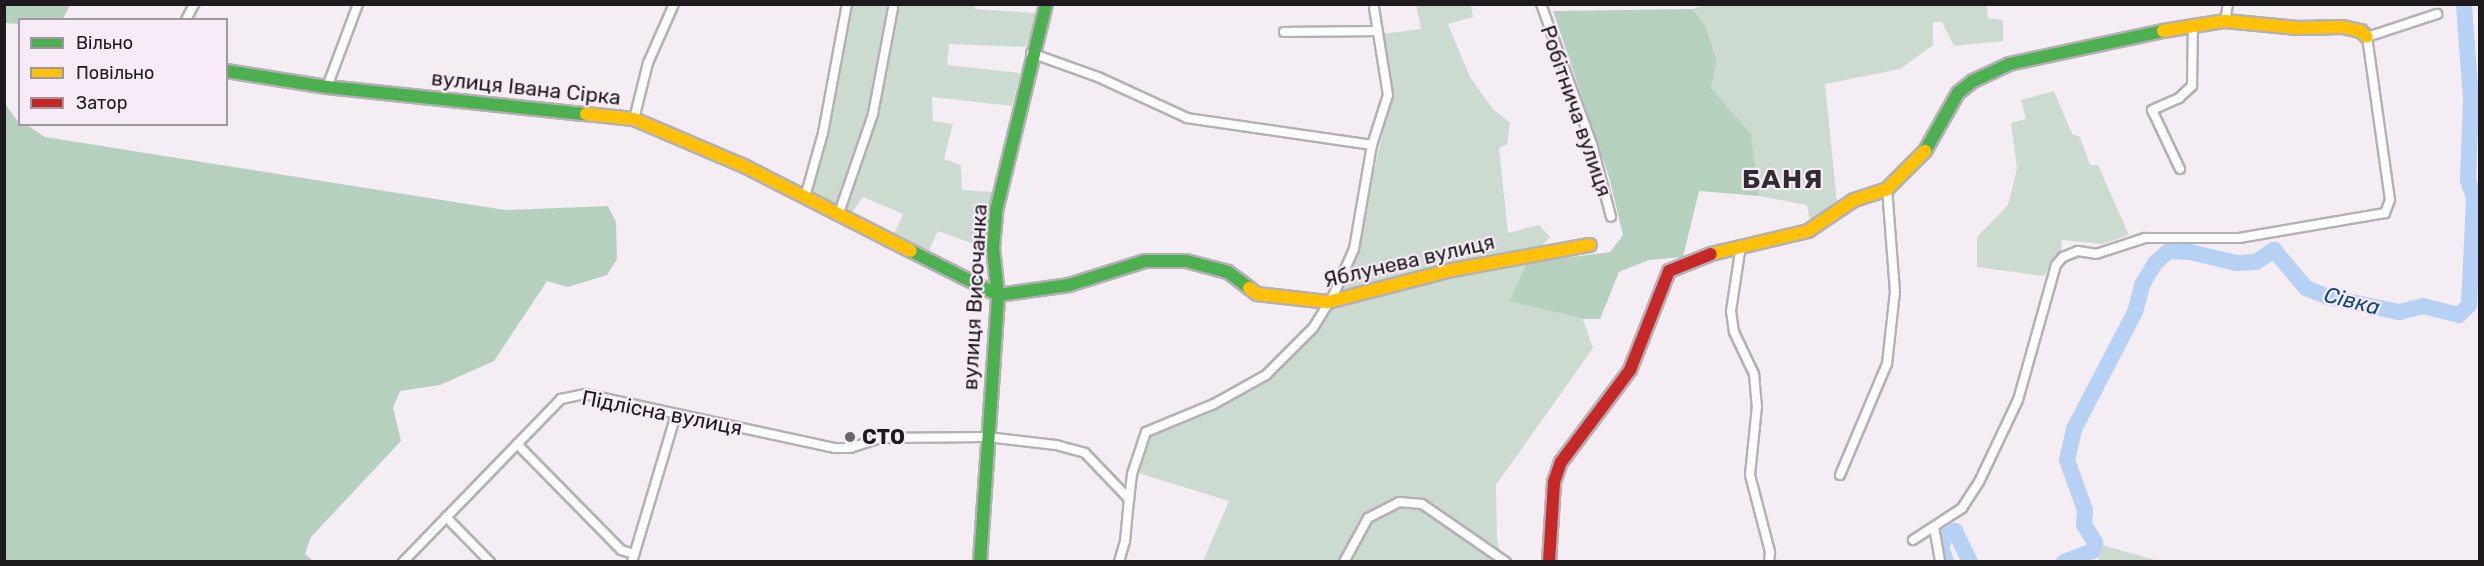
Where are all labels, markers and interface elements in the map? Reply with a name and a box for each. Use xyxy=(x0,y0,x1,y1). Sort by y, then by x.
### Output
legend xyxy=(18,18,228,126)
street label: Робітнича вулиця xyxy=(1535,22,1617,200)
text: Вільно xyxy=(76,32,133,54)
text: Повільно xyxy=(76,62,154,84)
street label: вулиця Івана Сірка xyxy=(430,66,622,110)
text: Затор xyxy=(76,92,127,114)
district label: БАНЯ xyxy=(1742,164,1824,196)
street label: вулиця Височанка xyxy=(958,203,992,391)
street label: Яблунева вулиця xyxy=(1321,229,1497,293)
water label: Сівка xyxy=(2321,281,2383,321)
street label: Підлісна вулиця xyxy=(580,385,744,441)
place label: СТО xyxy=(862,424,905,450)
marker: СТО xyxy=(843,430,857,444)

